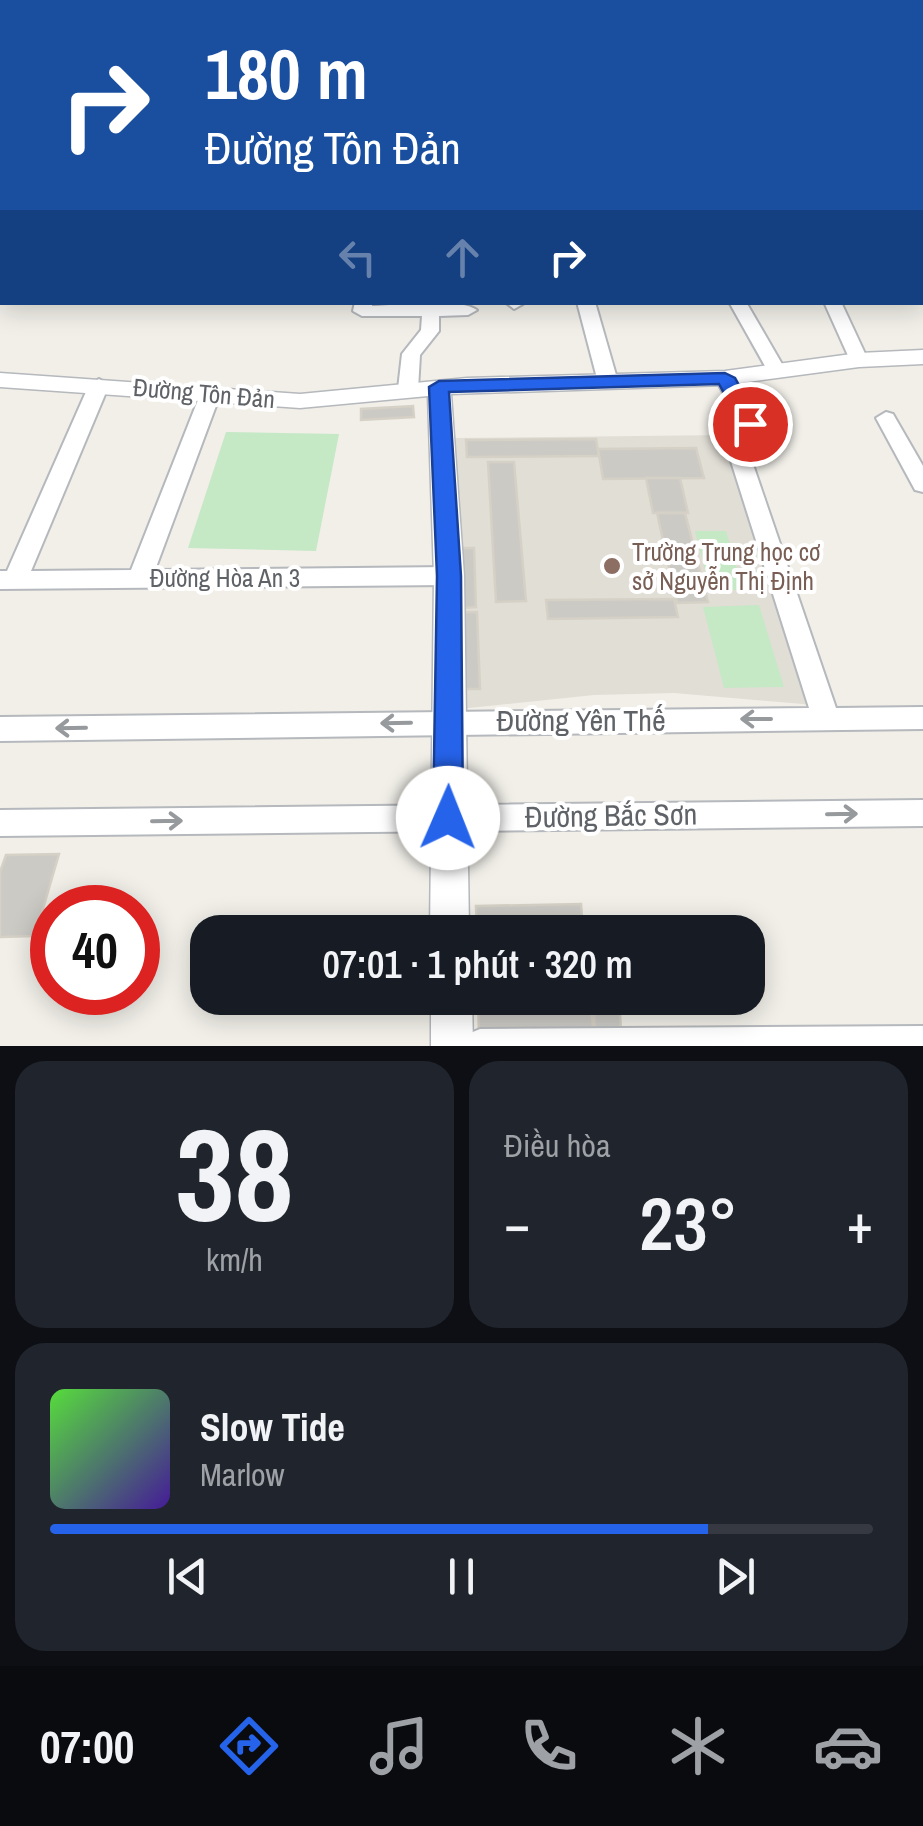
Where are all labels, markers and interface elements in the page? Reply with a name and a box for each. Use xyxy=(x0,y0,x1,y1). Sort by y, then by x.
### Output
text: 180 m xyxy=(205,27,368,121)
icon: right xyxy=(40,40,170,170)
text: Đường Tôn Đản xyxy=(205,117,461,178)
icon: left xyxy=(330,230,385,285)
icon: ahead xyxy=(435,230,490,285)
icon: right xyxy=(540,230,595,285)
street label: Đường Tôn Đản xyxy=(132,370,276,416)
pin xyxy=(708,382,793,467)
icon: arrive xyxy=(723,397,778,452)
place label: Trường Trung học cơ sở Nguyễn Thị Định xyxy=(632,535,820,598)
marker: Trường Trung học cơ sở Nguyễn Thị Định xyxy=(601,555,623,577)
street label: Đường Hòa An 3 xyxy=(150,561,300,595)
street label: Đường Yên Thế xyxy=(496,700,666,740)
one-way arrow xyxy=(740,710,772,728)
one-way arrow xyxy=(380,713,412,732)
one-way arrow xyxy=(55,718,88,738)
position arrow xyxy=(396,766,500,870)
street label: Đường Bắc Sơn xyxy=(524,793,697,837)
one-way arrow xyxy=(826,804,858,823)
one-way arrow xyxy=(151,812,183,831)
speed limit sign: 40 xyxy=(30,885,160,1015)
text: 07:01 · 1 phút · 320 m xyxy=(322,939,633,990)
text: 38 xyxy=(175,1085,294,1261)
text: Điều hòa xyxy=(504,1124,611,1167)
text: 23° xyxy=(639,1172,738,1273)
text: − xyxy=(504,1186,530,1260)
text: + xyxy=(847,1186,873,1260)
text: km/h xyxy=(206,1238,263,1281)
text: Slow Tide xyxy=(200,1402,345,1453)
text: Marlow xyxy=(200,1453,285,1496)
icon: previous xyxy=(160,1549,215,1604)
icon: pause xyxy=(434,1549,489,1604)
icon: next xyxy=(708,1549,763,1604)
icon: directions xyxy=(214,1711,284,1781)
icon: music xyxy=(364,1711,434,1781)
icon: phone xyxy=(514,1711,584,1781)
icon: climate xyxy=(663,1711,733,1781)
icon: car xyxy=(813,1711,883,1781)
text: 07:00 xyxy=(40,1716,134,1777)

